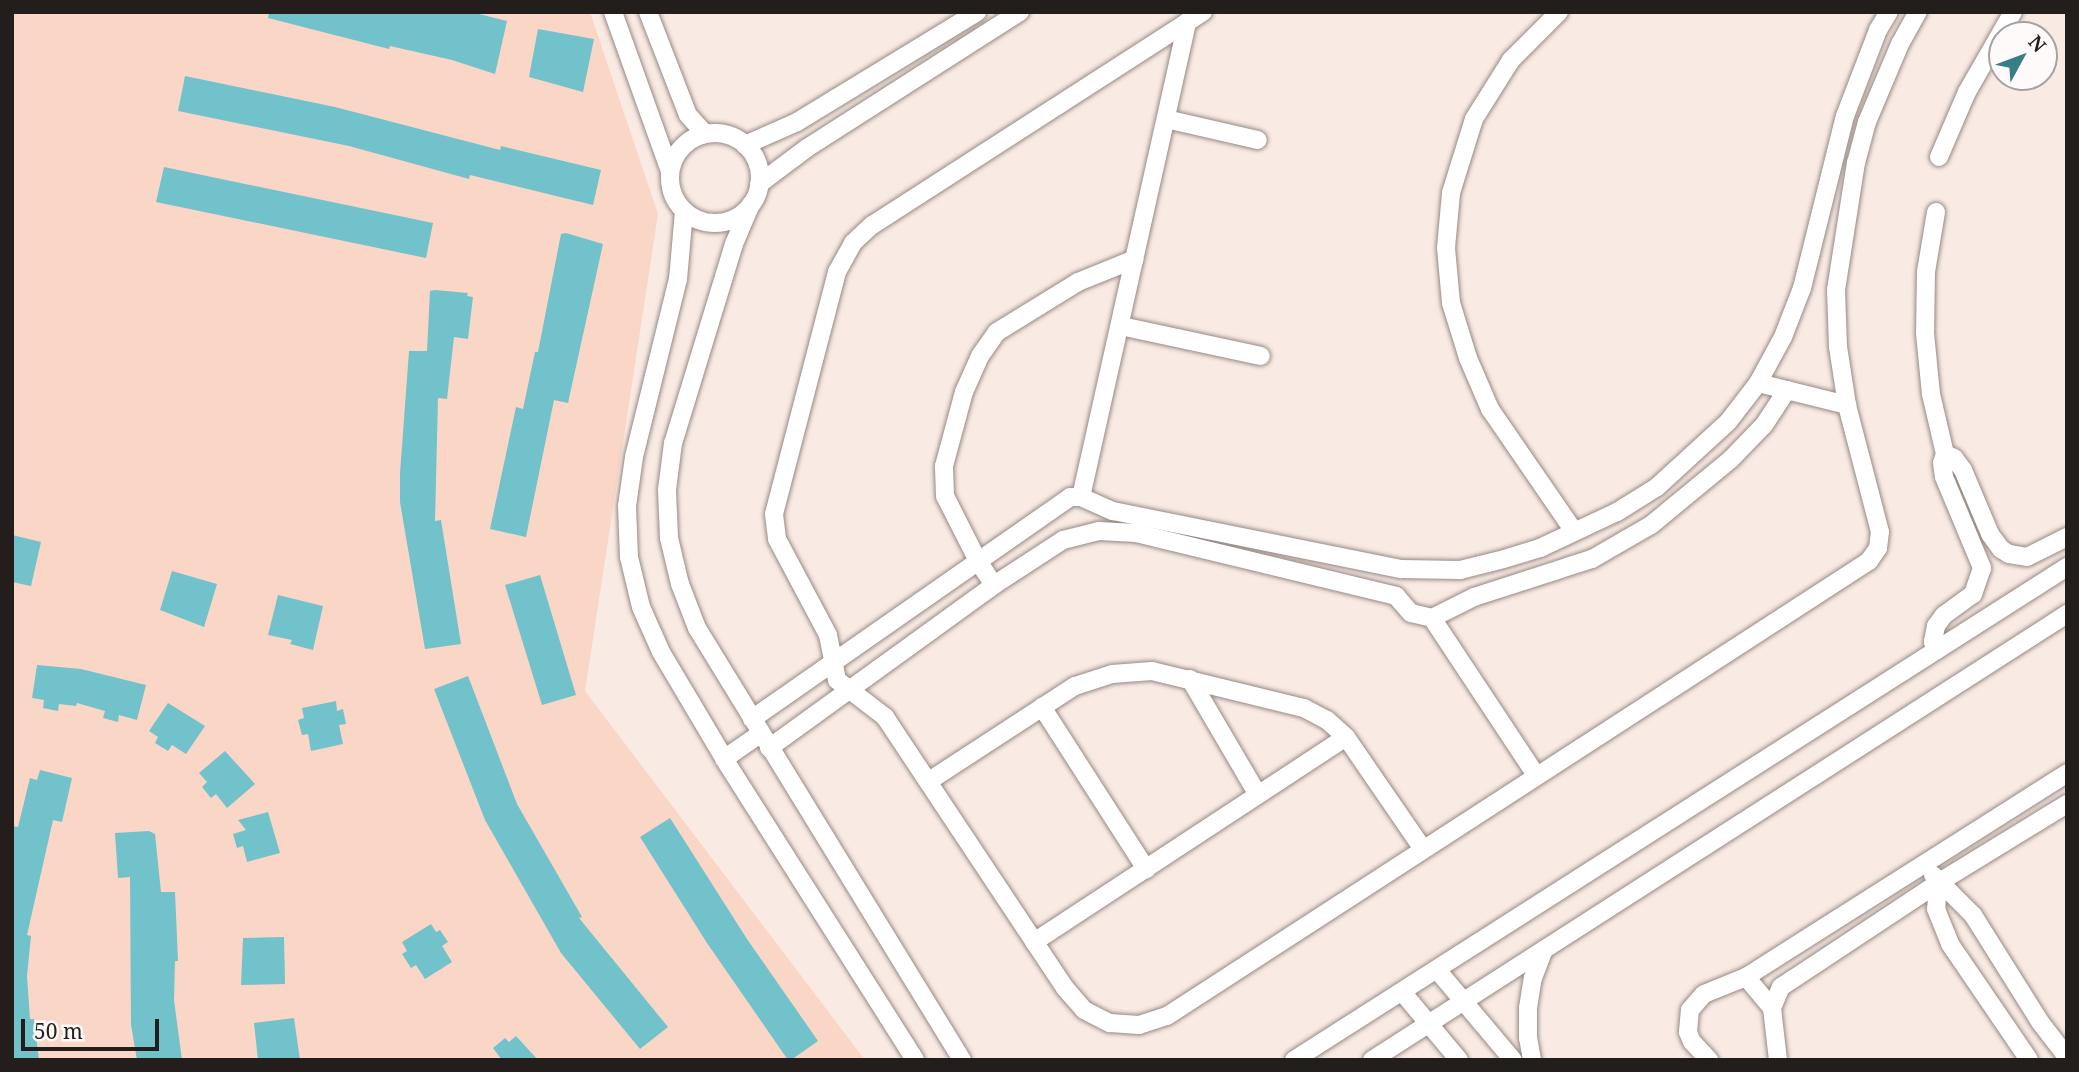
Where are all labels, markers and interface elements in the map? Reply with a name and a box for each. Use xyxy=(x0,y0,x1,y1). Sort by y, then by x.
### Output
north arrow xyxy=(1988,21,2058,91)
text: N xyxy=(2023,29,2052,58)
scale bar xyxy=(24,1006,163,1050)
text: 50 m xyxy=(34,1017,83,1045)

